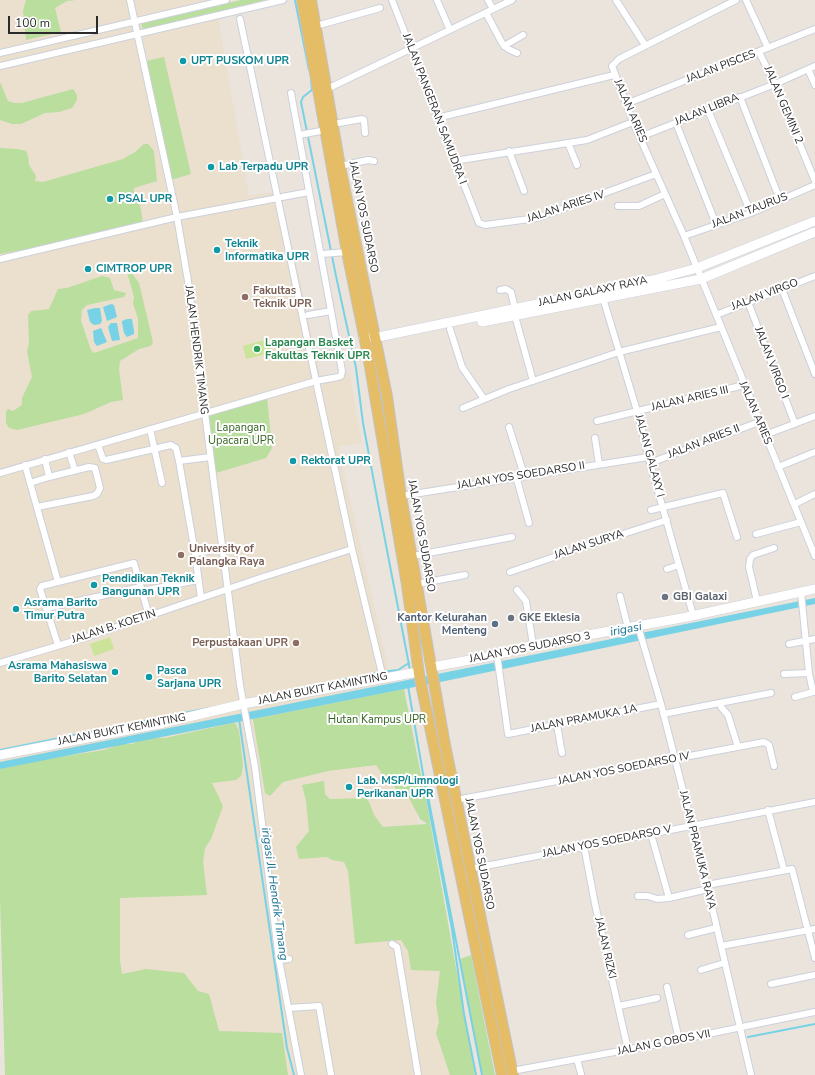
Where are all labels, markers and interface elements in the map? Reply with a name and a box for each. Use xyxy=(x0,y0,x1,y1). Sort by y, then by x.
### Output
scale bar xyxy=(10,8,100,34)
text: 100 m xyxy=(15,15,50,31)
street label: JALAN PANGERAN SAMUDRA I xyxy=(399,32,469,186)
street label: JALAN PISCES xyxy=(684,48,758,86)
place label: UPT PUSKOM UPR xyxy=(191,54,289,68)
marker: UPT PUSKOM UPR xyxy=(178,56,188,66)
street label: JALAN GEMINI 2 xyxy=(761,64,805,146)
street label: JALAN ARIES xyxy=(611,77,649,145)
street label: JALAN LIBRA xyxy=(673,91,741,129)
place label: Lab Terpadu UPR xyxy=(219,160,308,174)
street label: JALAN YOS SUDARSO xyxy=(346,160,380,274)
marker: Lab Terpadu UPR xyxy=(206,162,216,172)
street label: JALAN ARIES IV xyxy=(526,188,606,226)
street label: JALAN TAURUS xyxy=(710,190,790,232)
place label: PSAL UPR xyxy=(118,192,172,206)
marker: PSAL UPR xyxy=(105,194,115,204)
place label: Teknik Informatika UPR xyxy=(225,237,309,263)
marker: Teknik Informatika UPR xyxy=(212,245,222,255)
place label: CIMTROP UPR xyxy=(96,262,172,276)
marker: CIMTROP UPR xyxy=(83,264,93,274)
street label: JALAN GALAXY RAYA xyxy=(537,274,649,310)
street label: JALAN VIRGO xyxy=(730,276,800,314)
place label: Fakultas Teknik UPR xyxy=(253,284,312,310)
street label: JALAN HENDRIK TIMANG xyxy=(182,285,210,415)
marker: Fakultas Teknik UPR xyxy=(240,292,250,302)
street label: JALAN VIRGO I xyxy=(751,325,791,401)
place label: Lapangan Basket Fakultas Teknik UPR xyxy=(265,336,370,362)
marker: Lapangan Basket Fakultas Teknik UPR xyxy=(252,344,262,354)
street label: JALAN ARIES xyxy=(736,379,774,447)
street label: JALAN ARIES III xyxy=(650,384,730,414)
street label: JALAN GALAXY I xyxy=(632,413,666,499)
park label: Lapangan Upacara UPR xyxy=(208,421,274,447)
street label: JALAN ARIES II xyxy=(666,422,742,462)
place label: Rektorat UPR xyxy=(301,454,371,468)
marker: Rektorat UPR xyxy=(288,456,298,466)
street label: JALAN YOS SOEDARSO II xyxy=(456,459,586,493)
street label: JALAN YOS SUDARSO xyxy=(405,479,437,593)
street label: JALAN SURYA xyxy=(553,528,625,562)
place label: University of Palangka Raya xyxy=(189,542,265,568)
marker: University of Palangka Raya xyxy=(176,550,186,560)
place label: Pendidikan Teknik Bangunan UPR xyxy=(102,572,194,598)
marker: Pendidikan Teknik Bangunan UPR xyxy=(89,580,99,590)
place label: GBI Galaxi xyxy=(673,590,727,604)
marker: GBI Galaxi xyxy=(660,592,670,602)
place label: Asrama Barito Timur Putra xyxy=(24,596,98,622)
marker: Asrama Barito Timur Putra xyxy=(11,604,21,614)
street label: JALAN B. KOETIN xyxy=(70,607,158,647)
place label: Kantor Kelurahan Menteng xyxy=(397,611,487,637)
place label: GKE Eklesia xyxy=(519,611,580,625)
marker: GKE Eklesia xyxy=(506,613,516,623)
marker: Kantor Kelurahan Menteng xyxy=(490,619,500,629)
water label: irigasi xyxy=(609,620,643,640)
street label: JALAN YOS SUDARSO 3 xyxy=(468,630,592,666)
place label: Perpustakaan UPR xyxy=(192,636,288,650)
marker: Perpustakaan UPR xyxy=(291,638,301,648)
place label: Asrama Mahasiswa Barito Selatan xyxy=(8,659,107,685)
place label: Pasca Sarjana UPR xyxy=(157,664,221,690)
marker: Asrama Mahasiswa Barito Selatan xyxy=(110,667,120,677)
street label: JALAN BUKIT KAMINTING xyxy=(257,670,389,708)
marker: Pasca Sarjana UPR xyxy=(144,672,154,682)
street label: JALAN PRAMUKA 1A xyxy=(530,702,638,736)
street label: JALAN BUKIT KEMINTING xyxy=(57,711,187,749)
park label: Hutan Kampus UPR xyxy=(328,713,426,727)
street label: JALAN YOS SOEDARSO IV xyxy=(557,750,691,788)
place label: Lab. MSP/Limnologi Perikanan UPR xyxy=(357,774,458,800)
marker: Lab. MSP/Limnologi Perikanan UPR xyxy=(344,782,354,792)
street label: JALAN PRAMUKA RAYA xyxy=(676,789,718,911)
street label: JALAN YOS SUDARSO xyxy=(462,797,496,911)
street label: JALAN YOS SOEDARSO V xyxy=(541,823,673,861)
water label: irigasi Jl. Hendrik Timang xyxy=(258,827,290,961)
street label: JALAN RIZKI xyxy=(592,916,618,980)
street label: JALAN G OBOS VII xyxy=(616,1028,712,1058)

